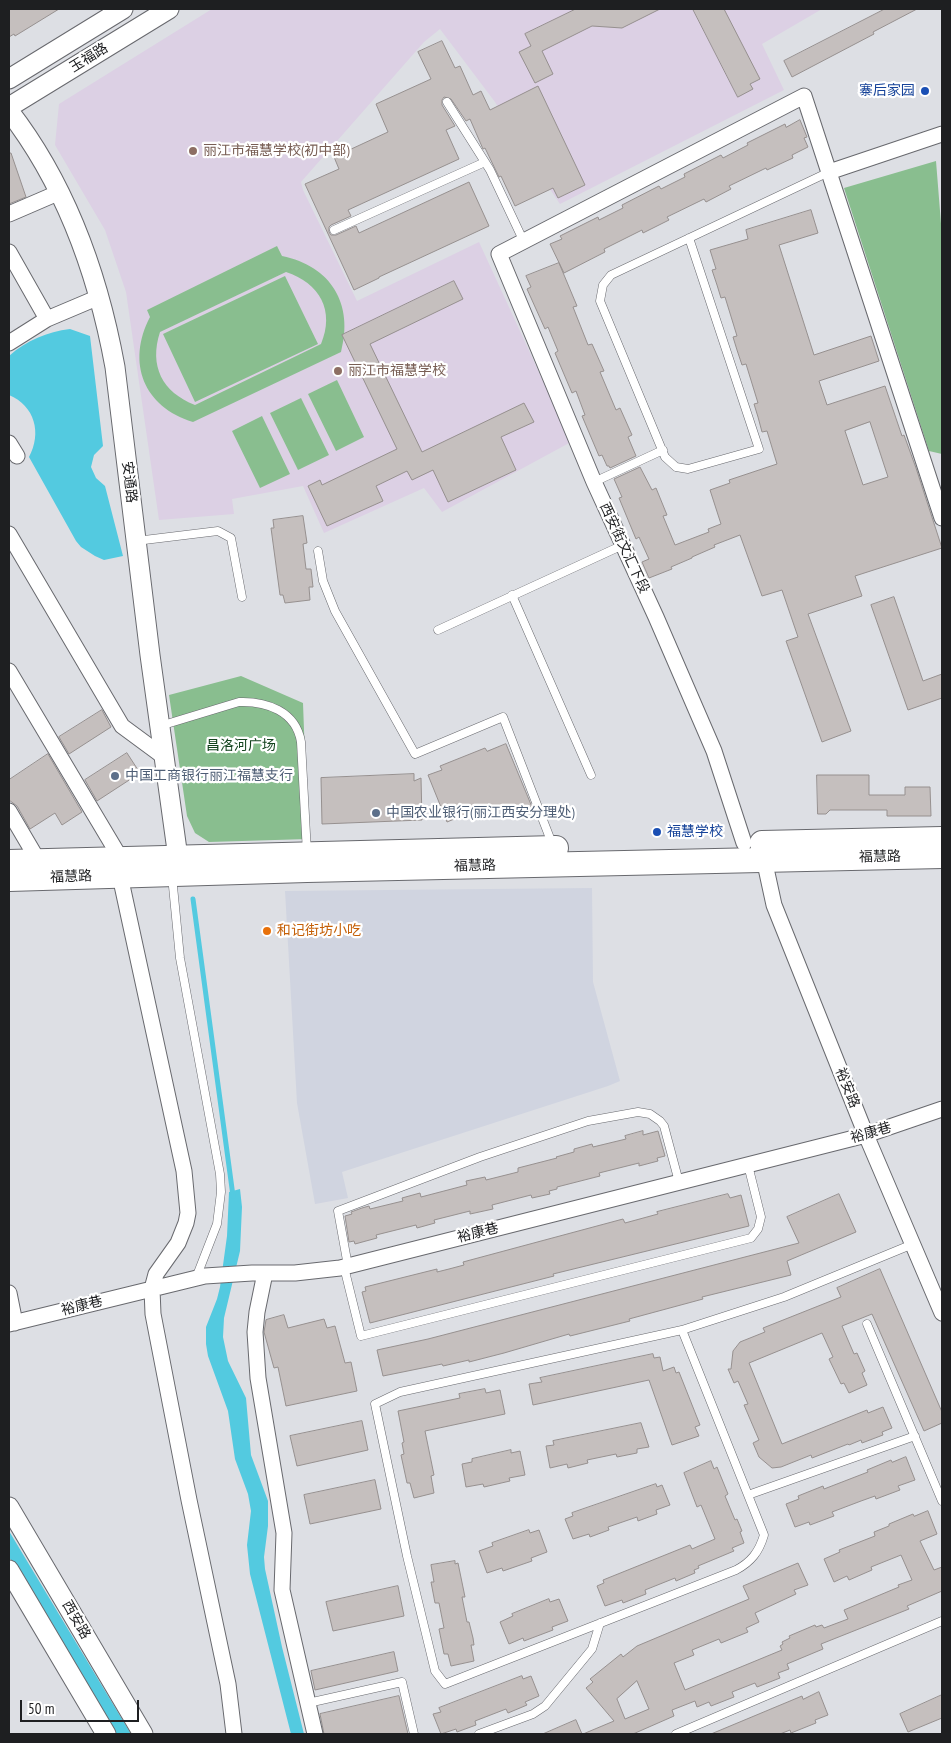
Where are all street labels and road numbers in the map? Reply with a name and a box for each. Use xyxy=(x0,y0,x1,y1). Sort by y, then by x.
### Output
street label: 玉福路 xyxy=(67,40,111,76)
street label: 安通路 xyxy=(118,460,140,504)
street label: 西安街文汇下段 xyxy=(596,500,652,596)
street label: 福慧路 xyxy=(859,848,901,866)
street label: 福慧路 xyxy=(454,857,496,875)
street label: 福慧路 xyxy=(50,868,92,886)
street label: 裕安路 xyxy=(831,1065,863,1111)
street label: 裕康巷 xyxy=(848,1119,894,1147)
street label: 裕康巷 xyxy=(456,1220,500,1246)
street label: 裕康巷 xyxy=(60,1293,104,1319)
street label: 西安路 xyxy=(58,1598,94,1642)

